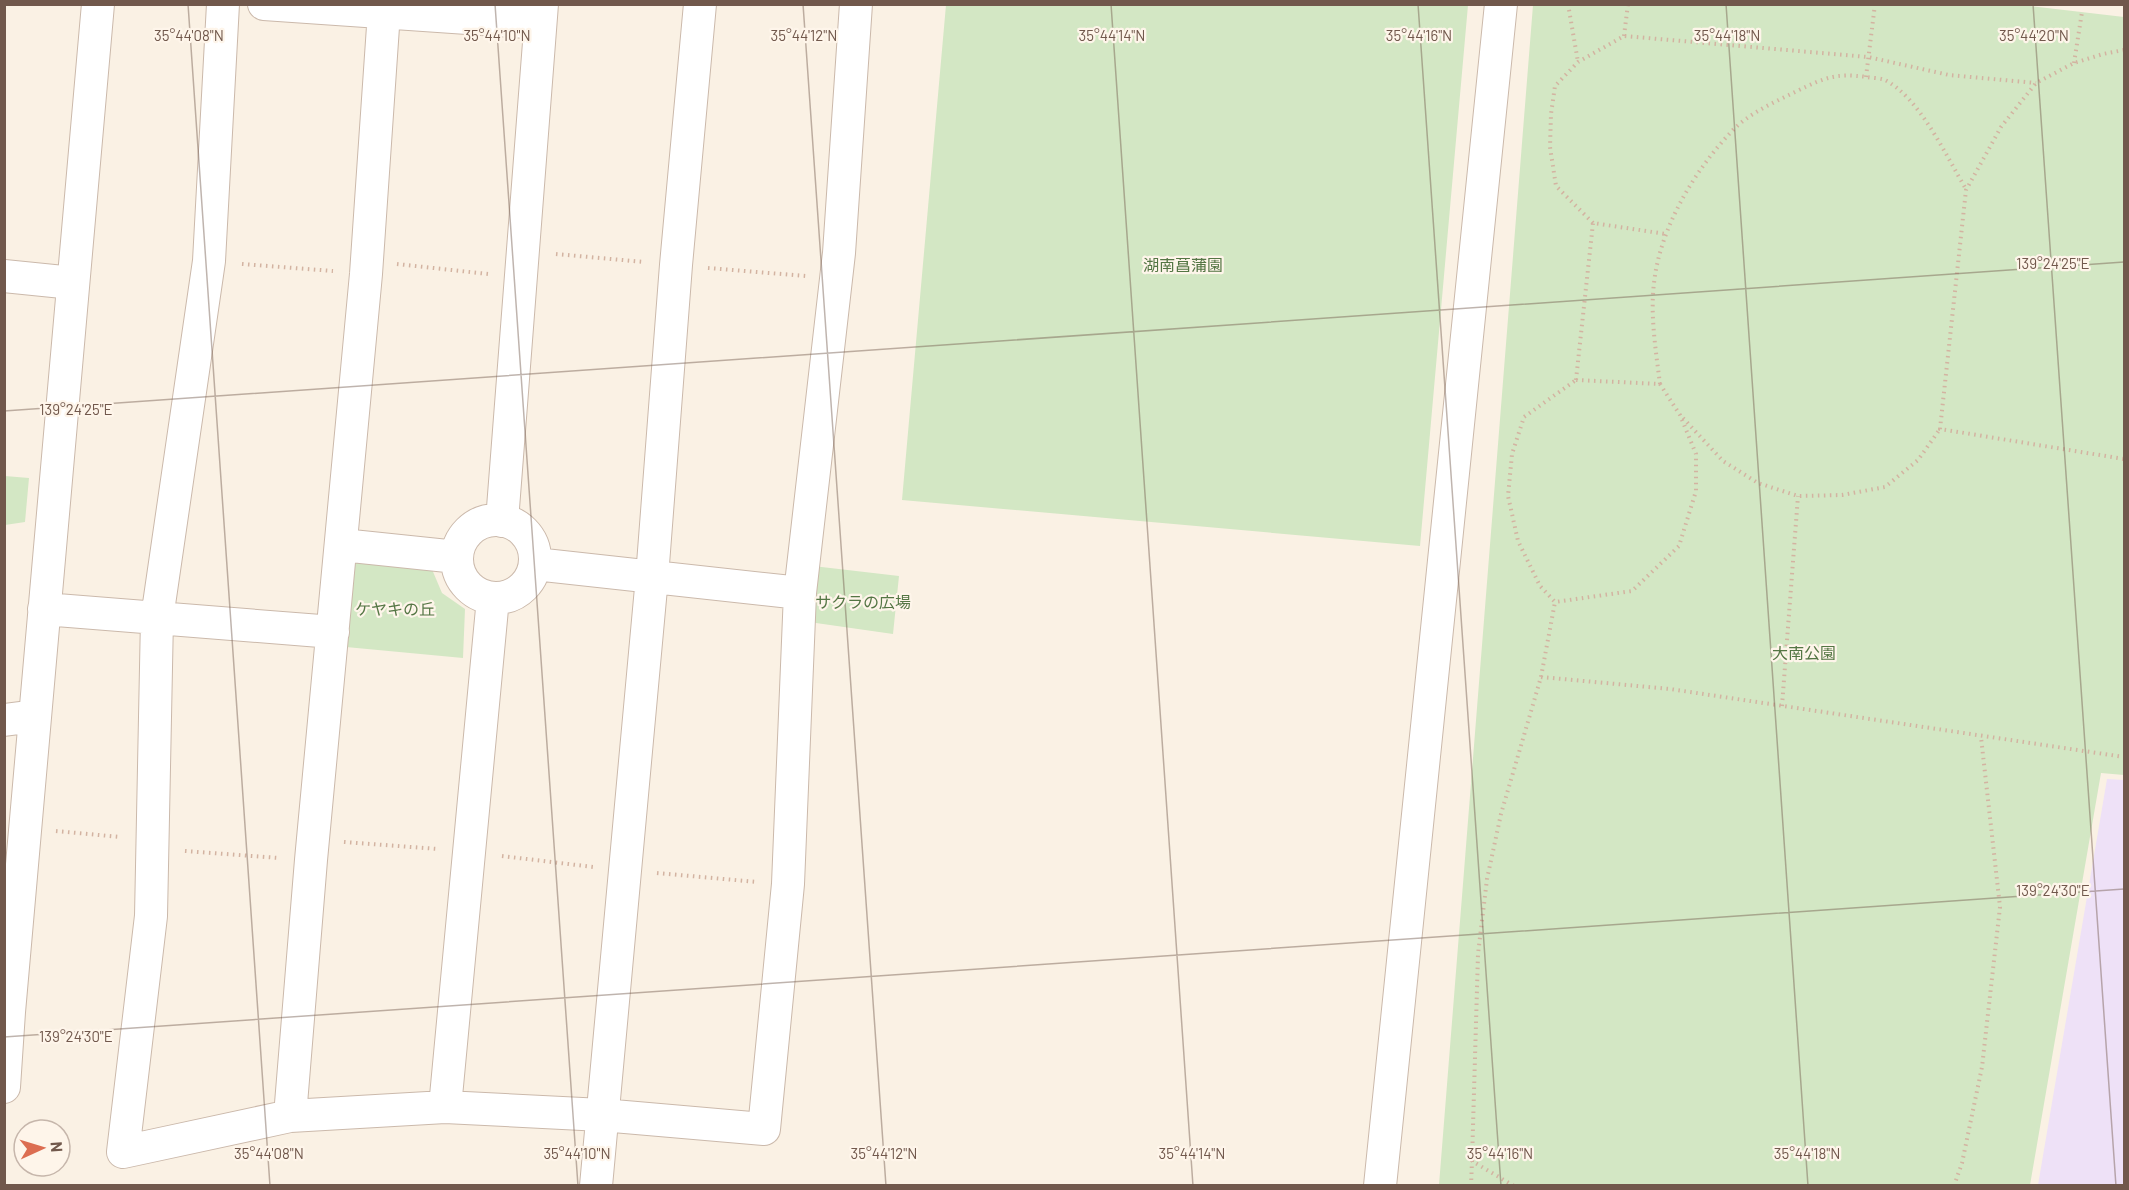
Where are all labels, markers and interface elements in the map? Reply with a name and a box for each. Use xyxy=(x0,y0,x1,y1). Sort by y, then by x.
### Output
text: 35°44'08"N xyxy=(154,26,224,44)
text: 35°44'10"N xyxy=(463,26,531,44)
text: 35°44'12"N xyxy=(771,26,837,44)
text: 35°44'14"N xyxy=(1079,26,1145,44)
text: 35°44'16"N xyxy=(1386,26,1452,44)
text: 35°44'18"N xyxy=(1694,26,1760,44)
text: 35°44'20"N xyxy=(1999,26,2069,44)
text: 139°24'25"E xyxy=(2016,254,2090,272)
park label: 湖南菖蒲園 xyxy=(1143,255,1223,274)
text: 139°24'25"E xyxy=(39,400,113,418)
park label: サクラの広場 xyxy=(815,592,911,611)
park label: ケヤキの丘 xyxy=(355,599,435,618)
park label: 大南公園 xyxy=(1772,643,1836,662)
text: 139°24'30"E xyxy=(2016,881,2090,899)
text: 139°24'30"E xyxy=(39,1027,113,1045)
north arrow xyxy=(12,1118,72,1178)
text: N xyxy=(48,1141,67,1153)
text: 35°44'08"N xyxy=(234,1144,304,1162)
text: 35°44'10"N xyxy=(543,1144,611,1162)
text: 35°44'12"N xyxy=(851,1144,917,1162)
text: 35°44'14"N xyxy=(1159,1144,1225,1162)
text: 35°44'16"N xyxy=(1467,1144,1533,1162)
text: 35°44'18"N xyxy=(1774,1144,1840,1162)

